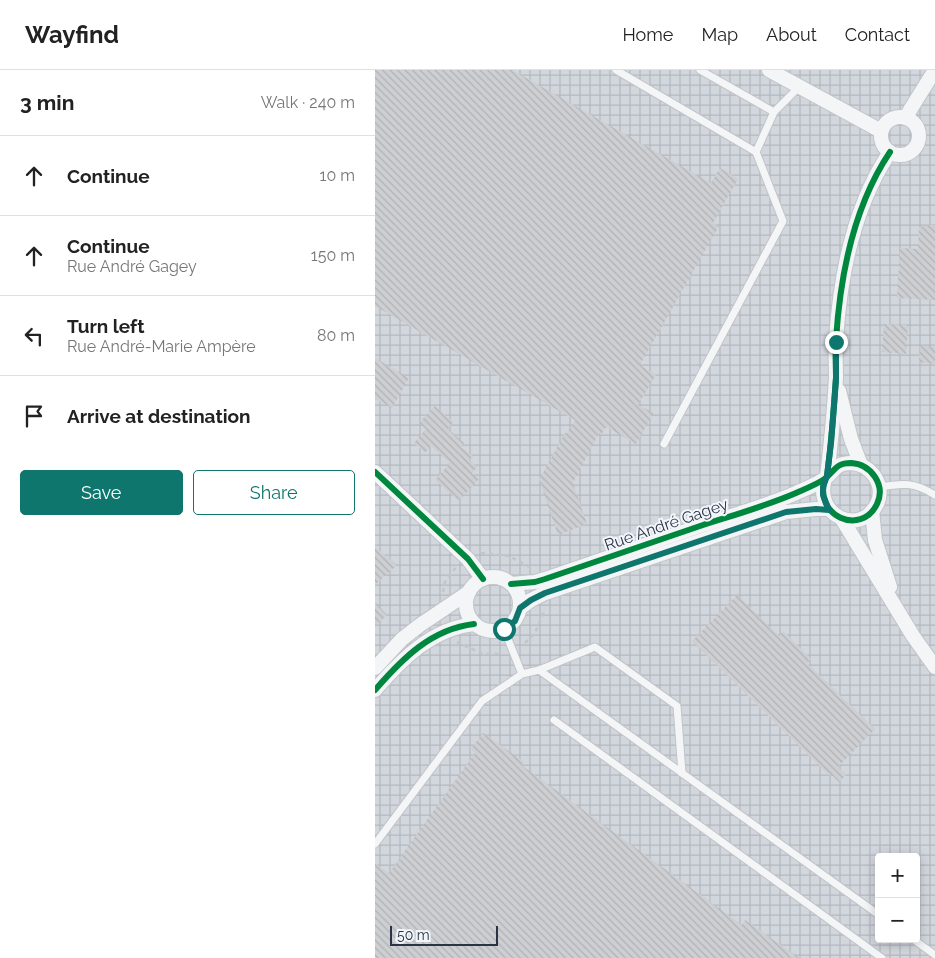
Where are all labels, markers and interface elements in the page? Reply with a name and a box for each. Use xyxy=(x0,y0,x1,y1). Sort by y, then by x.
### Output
text: Wayfind xyxy=(25,20,119,49)
text: Home xyxy=(622,24,673,45)
text: Map xyxy=(701,24,738,45)
text: About xyxy=(766,24,817,45)
text: Contact xyxy=(845,24,910,45)
text: 3 min xyxy=(20,90,74,115)
text: Walk · 240 m xyxy=(261,93,355,112)
icon: ahead xyxy=(20,162,48,190)
text: Continue xyxy=(67,165,150,187)
text: 10 m xyxy=(320,166,355,185)
text: Continue xyxy=(67,235,150,257)
icon: ahead xyxy=(20,242,48,270)
text: 150 m xyxy=(311,246,355,265)
text: Rue André Gagey xyxy=(67,257,197,276)
text: Turn left xyxy=(67,315,144,337)
icon: left xyxy=(20,322,48,350)
text: 80 m xyxy=(317,326,355,345)
route end xyxy=(825,331,848,354)
text: Rue André-Marie Ampère xyxy=(67,337,256,356)
icon: arrive xyxy=(20,402,48,430)
text: Arrive at destination xyxy=(67,405,251,427)
button: Save xyxy=(20,470,183,515)
button: Share xyxy=(193,470,355,515)
street label: Rue André Gagey xyxy=(602,494,731,555)
route start xyxy=(493,618,516,641)
map controls xyxy=(875,853,920,943)
button: + xyxy=(875,853,920,898)
button: − xyxy=(875,898,920,943)
scale bar xyxy=(390,923,497,946)
text: 50 m xyxy=(397,927,430,943)

